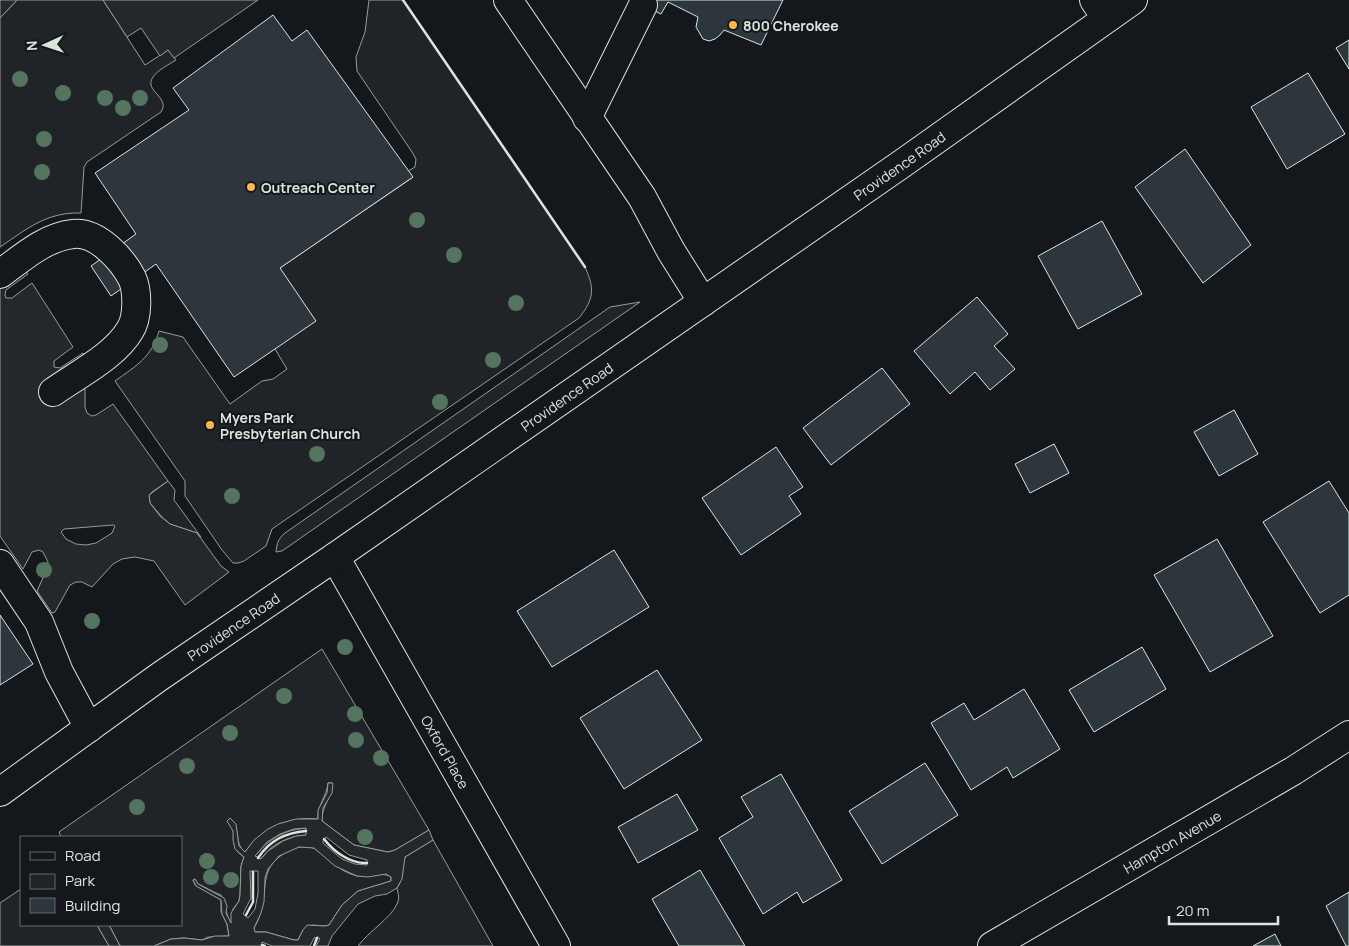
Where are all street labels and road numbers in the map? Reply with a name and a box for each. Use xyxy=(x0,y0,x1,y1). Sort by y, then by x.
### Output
street label: Providence Road xyxy=(849,127,949,204)
street label: Providence Road xyxy=(517,358,616,435)
street label: Providence Road xyxy=(183,588,283,665)
street label: Oxford Place xyxy=(417,712,474,792)
street label: Hampton Avenue xyxy=(1119,806,1224,877)

